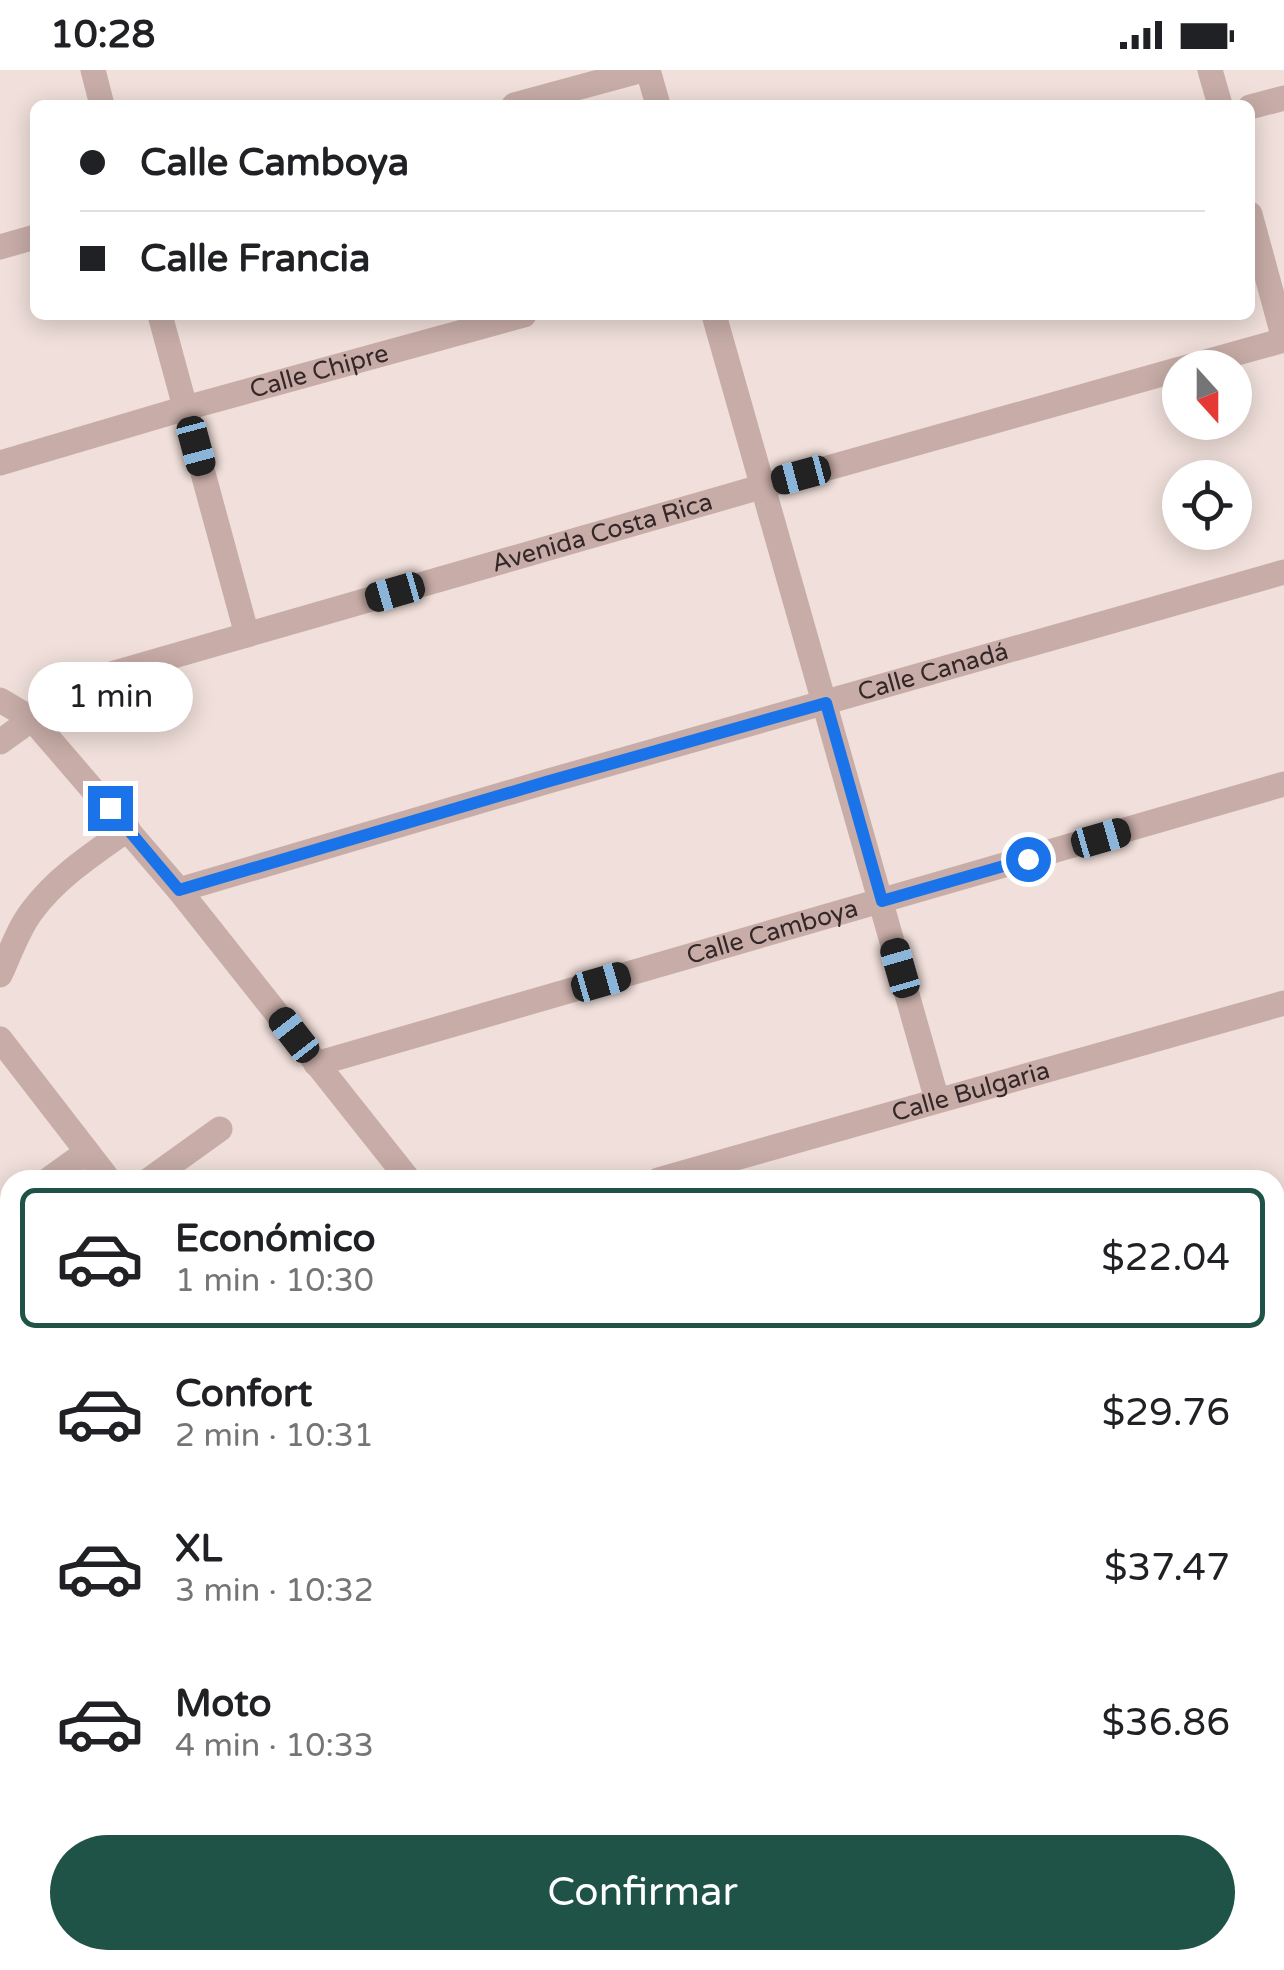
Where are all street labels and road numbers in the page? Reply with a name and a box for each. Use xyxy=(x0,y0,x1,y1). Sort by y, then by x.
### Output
street label: Calle Chipre xyxy=(246,338,392,405)
street label: Avenida Costa Rica xyxy=(488,487,716,579)
street label: Calle Canadá xyxy=(854,636,1012,707)
street label: Calle Camboya xyxy=(683,893,862,971)
street label: Calle Bulgaria xyxy=(888,1055,1053,1128)

